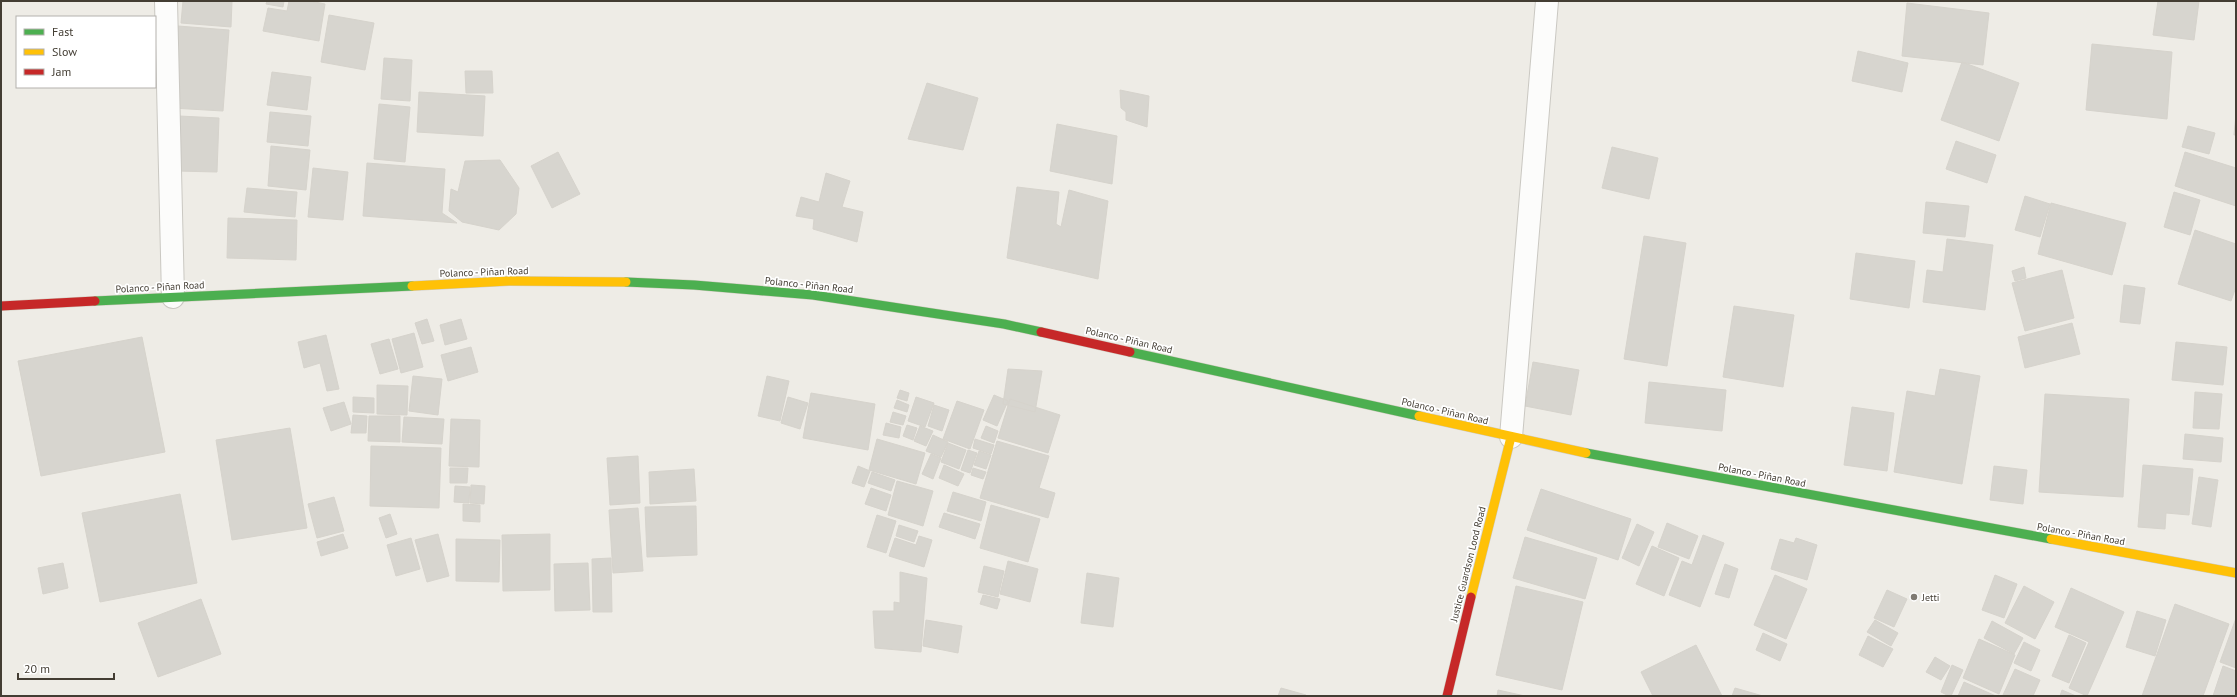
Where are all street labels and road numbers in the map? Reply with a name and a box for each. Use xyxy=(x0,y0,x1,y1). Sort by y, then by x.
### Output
street label: Polanco - Piñan Road xyxy=(439,264,529,280)
street label: Polanco - Piñan Road xyxy=(764,274,854,296)
street label: Polanco - Piñan Road xyxy=(115,278,205,296)
street label: Polanco - Piñan Road xyxy=(1084,324,1174,356)
street label: Polanco - Piñan Road xyxy=(1400,395,1490,427)
street label: Polanco - Piñan Road xyxy=(1717,460,1807,490)
street label: Justice Guardson Lood Road xyxy=(1447,505,1489,624)
street label: Polanco - Piñan Road xyxy=(2036,520,2126,548)

